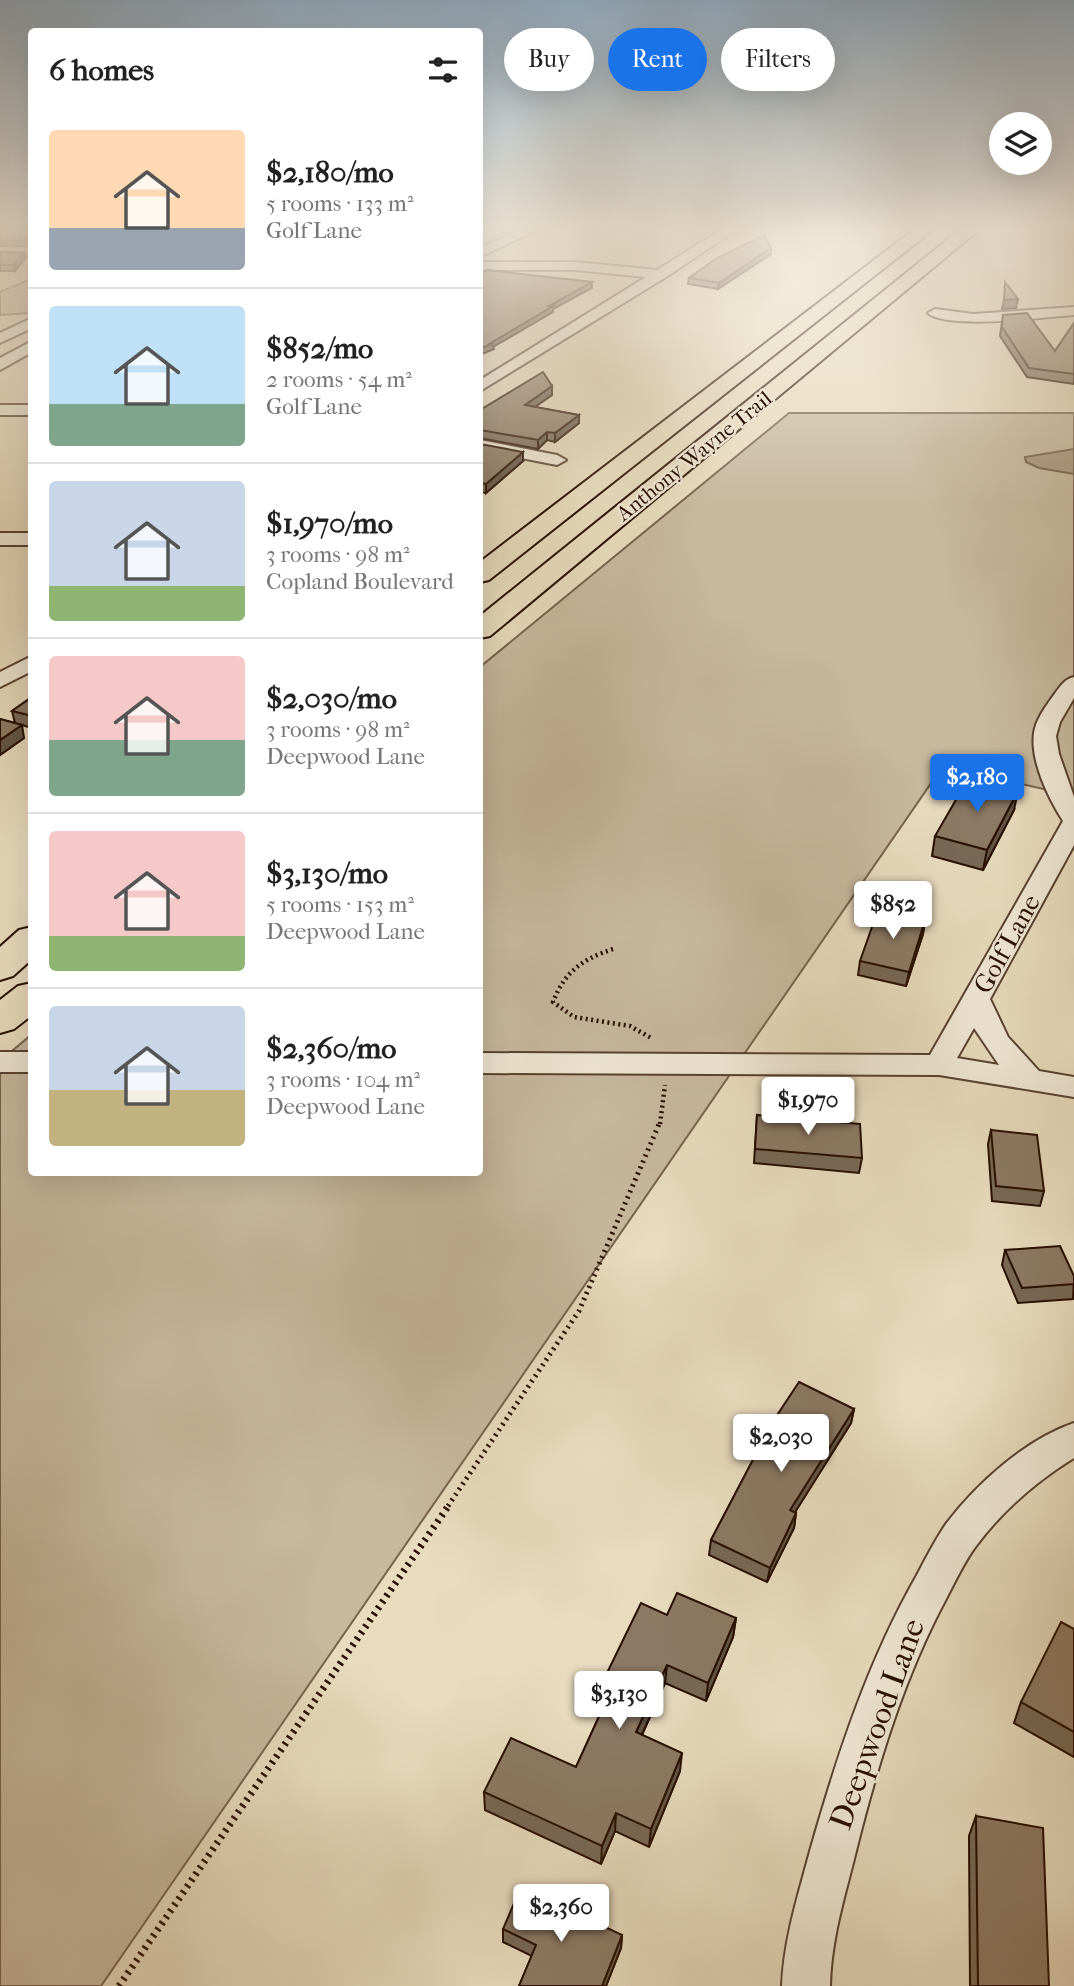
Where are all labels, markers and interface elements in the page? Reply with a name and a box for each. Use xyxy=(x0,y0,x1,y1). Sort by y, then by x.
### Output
chip: Buy xyxy=(504,28,594,91)
chip: Rent xyxy=(608,28,707,91)
chip: Filters xyxy=(721,28,835,91)
icon: filters xyxy=(424,51,462,89)
text: 6 homes xyxy=(49,53,154,88)
map controls xyxy=(989,112,1052,175)
button: layers xyxy=(989,112,1052,175)
text: $2,180/mo xyxy=(266,155,394,190)
icon: home xyxy=(105,158,189,242)
text: 5 rooms · 133 m² xyxy=(266,190,413,217)
text: Golf Lane xyxy=(266,217,362,244)
text: $852/mo xyxy=(266,331,373,366)
icon: home xyxy=(105,334,189,418)
text: 2 rooms · 54 m² xyxy=(266,366,412,393)
street label: Anthony Wayne Trail xyxy=(611,386,777,527)
text: Golf Lane xyxy=(266,393,362,420)
text: $1,970/mo xyxy=(266,506,393,541)
icon: home xyxy=(105,509,189,593)
text: 3 rooms · 98 m² xyxy=(266,541,410,568)
text: Copland Boulevard xyxy=(266,568,454,595)
text: $2,030/mo xyxy=(266,681,397,716)
icon: home xyxy=(105,684,189,768)
text: 3 rooms · 98 m² xyxy=(266,716,410,743)
text: Deepwood Lane xyxy=(266,743,425,770)
pin: $2,180 xyxy=(920,754,1034,814)
text: $2,180 xyxy=(946,763,1008,790)
text: $3,130/mo xyxy=(266,856,388,891)
icon: home xyxy=(105,859,189,943)
pin: $852 xyxy=(852,881,934,941)
street label: Golf Lane xyxy=(967,889,1047,999)
text: $852 xyxy=(870,890,916,917)
text: 5 rooms · 153 m² xyxy=(266,891,414,918)
text: Deepwood Lane xyxy=(266,918,425,945)
text: $2,360/mo xyxy=(266,1031,396,1066)
icon: home xyxy=(105,1034,189,1118)
text: 3 rooms · 104 m² xyxy=(266,1066,420,1093)
pin: $1,970 xyxy=(751,1078,865,1137)
text: $1,970 xyxy=(778,1086,838,1113)
text: Deepwood Lane xyxy=(266,1093,425,1120)
pin: $2,030 xyxy=(724,1414,838,1474)
text: $2,030 xyxy=(749,1423,813,1450)
street label: Deepwood Lane xyxy=(822,1614,932,1834)
pin: $3,130 xyxy=(562,1672,676,1731)
text: $3,130 xyxy=(590,1680,648,1707)
pin: $2,360 xyxy=(504,1884,618,1944)
text: $2,360 xyxy=(529,1893,593,1920)

